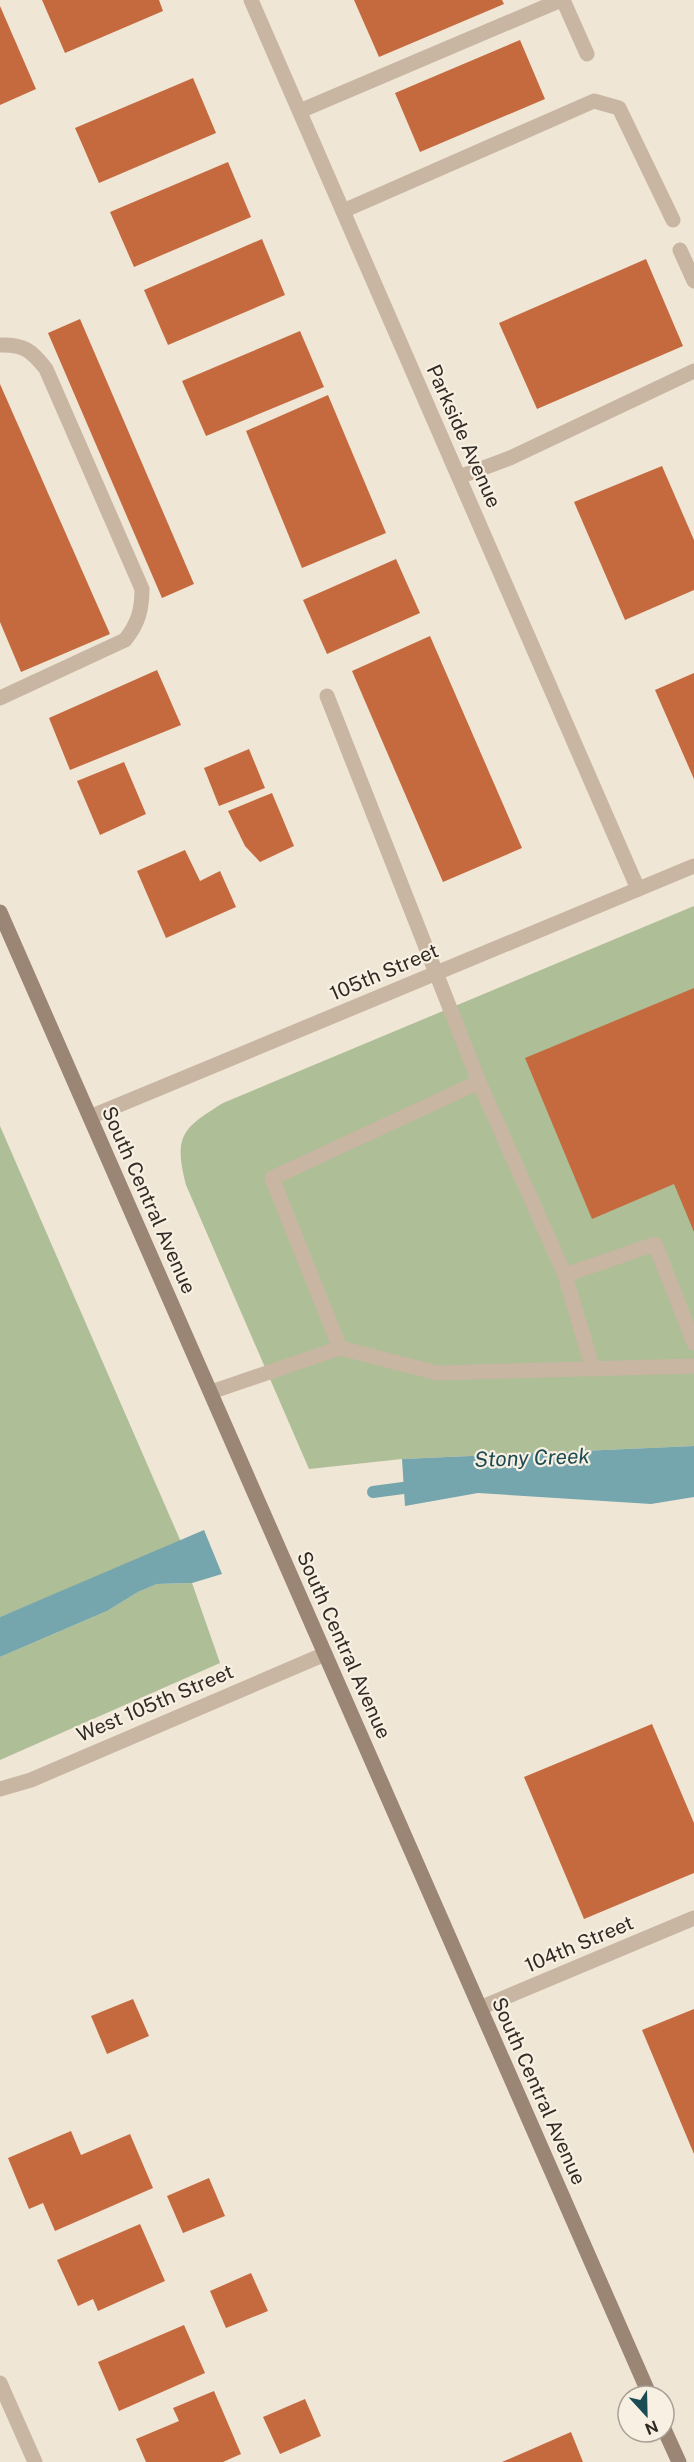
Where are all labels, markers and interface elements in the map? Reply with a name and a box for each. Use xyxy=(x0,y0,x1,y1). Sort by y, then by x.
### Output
street label: Parkside Avenue xyxy=(422,361,506,511)
street label: 105th Street xyxy=(326,938,442,1006)
street label: South Central Avenue xyxy=(97,1103,201,1297)
water label: Stony Creek xyxy=(474,1443,591,1472)
street label: South Central Avenue xyxy=(292,1548,396,1742)
street label: West 105th Street xyxy=(73,1659,237,1747)
street label: 104th Street xyxy=(521,1910,637,1978)
street label: South Central Avenue xyxy=(487,1994,591,2188)
north arrow xyxy=(616,2384,676,2444)
text: N xyxy=(642,2416,661,2439)

